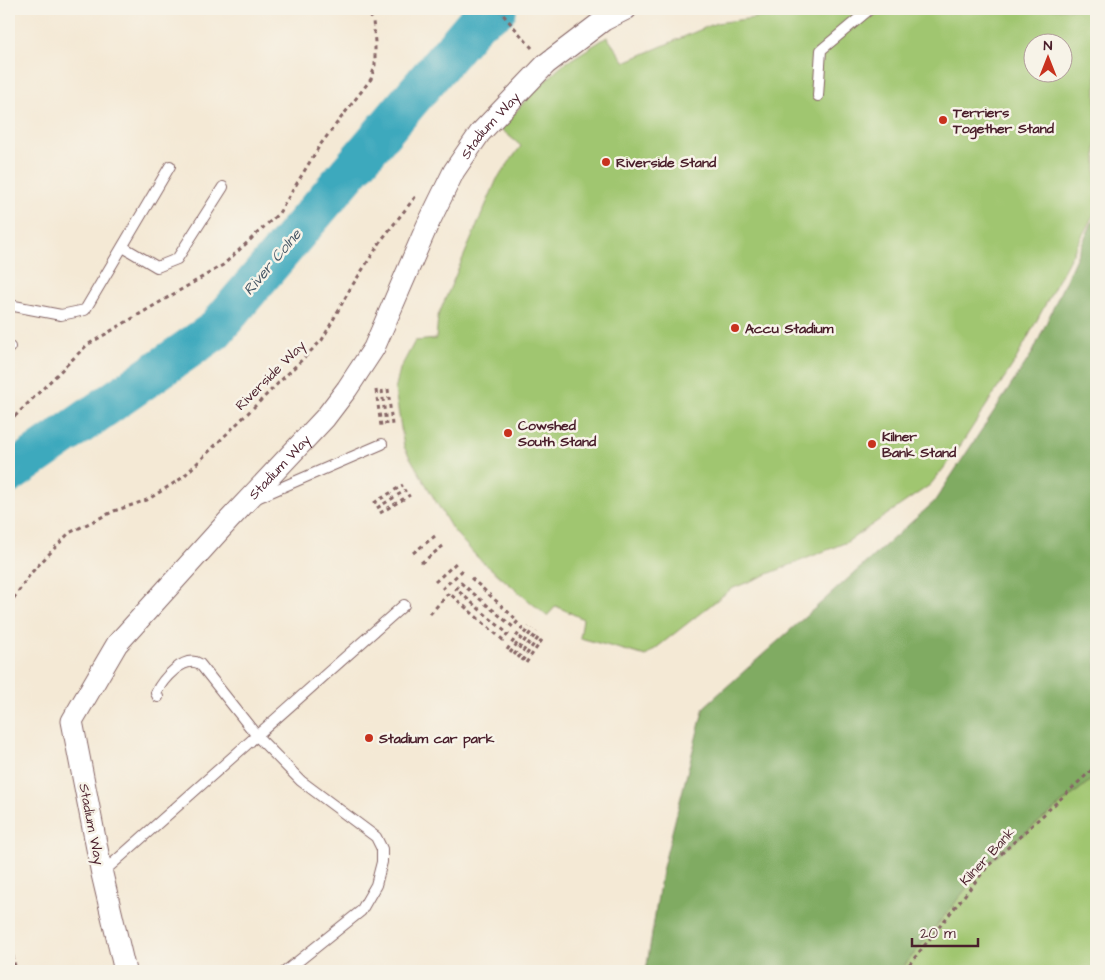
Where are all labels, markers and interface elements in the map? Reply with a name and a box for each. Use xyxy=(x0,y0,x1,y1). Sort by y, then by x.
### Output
north arrow xyxy=(1022,32,1072,82)
text: N xyxy=(1044,36,1053,56)
street label: Stadium Way xyxy=(456,88,525,163)
place label: Terriers Together Stand xyxy=(952,103,1055,140)
marker: Terriers Together Stand xyxy=(937,114,949,126)
place label: Riverside Stand xyxy=(616,153,717,173)
marker: Riverside Stand xyxy=(600,156,612,168)
water label: River Colne xyxy=(239,224,307,300)
place label: Accu Stadium xyxy=(745,319,835,339)
marker: Accu Stadium xyxy=(729,322,741,334)
street label: Riverside Way xyxy=(231,336,311,415)
place label: Cowshed South Stand xyxy=(517,416,597,452)
marker: Cowshed South Stand xyxy=(502,427,514,439)
place label: Kilner Bank Stand xyxy=(882,427,957,463)
street label: Stadium Way xyxy=(244,430,316,504)
marker: Kilner Bank Stand xyxy=(866,438,878,450)
place label: Stadium car park xyxy=(378,729,495,749)
marker: Stadium car park xyxy=(363,732,375,744)
street label: Stadium Way xyxy=(73,782,109,867)
street label: Kilner Bank xyxy=(955,823,1020,890)
scale bar xyxy=(912,915,979,947)
text: 20 m xyxy=(920,923,956,944)

